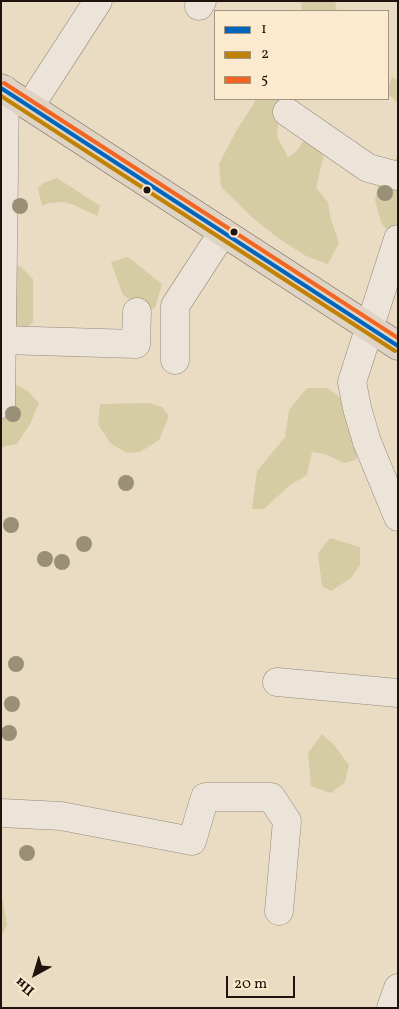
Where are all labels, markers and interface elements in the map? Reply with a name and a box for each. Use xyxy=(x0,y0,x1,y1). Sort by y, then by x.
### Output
legend xyxy=(214,10,389,100)
text: 1 xyxy=(261,19,267,40)
text: 2 xyxy=(261,44,269,65)
text: 5 xyxy=(261,69,268,90)
unlabelled marker xyxy=(142,185,152,195)
unlabelled marker xyxy=(229,227,239,237)
north arrow xyxy=(10,949,60,999)
scale bar xyxy=(229,966,298,998)
text: Пн xyxy=(12,972,39,1000)
text: 20 m xyxy=(234,974,267,995)

